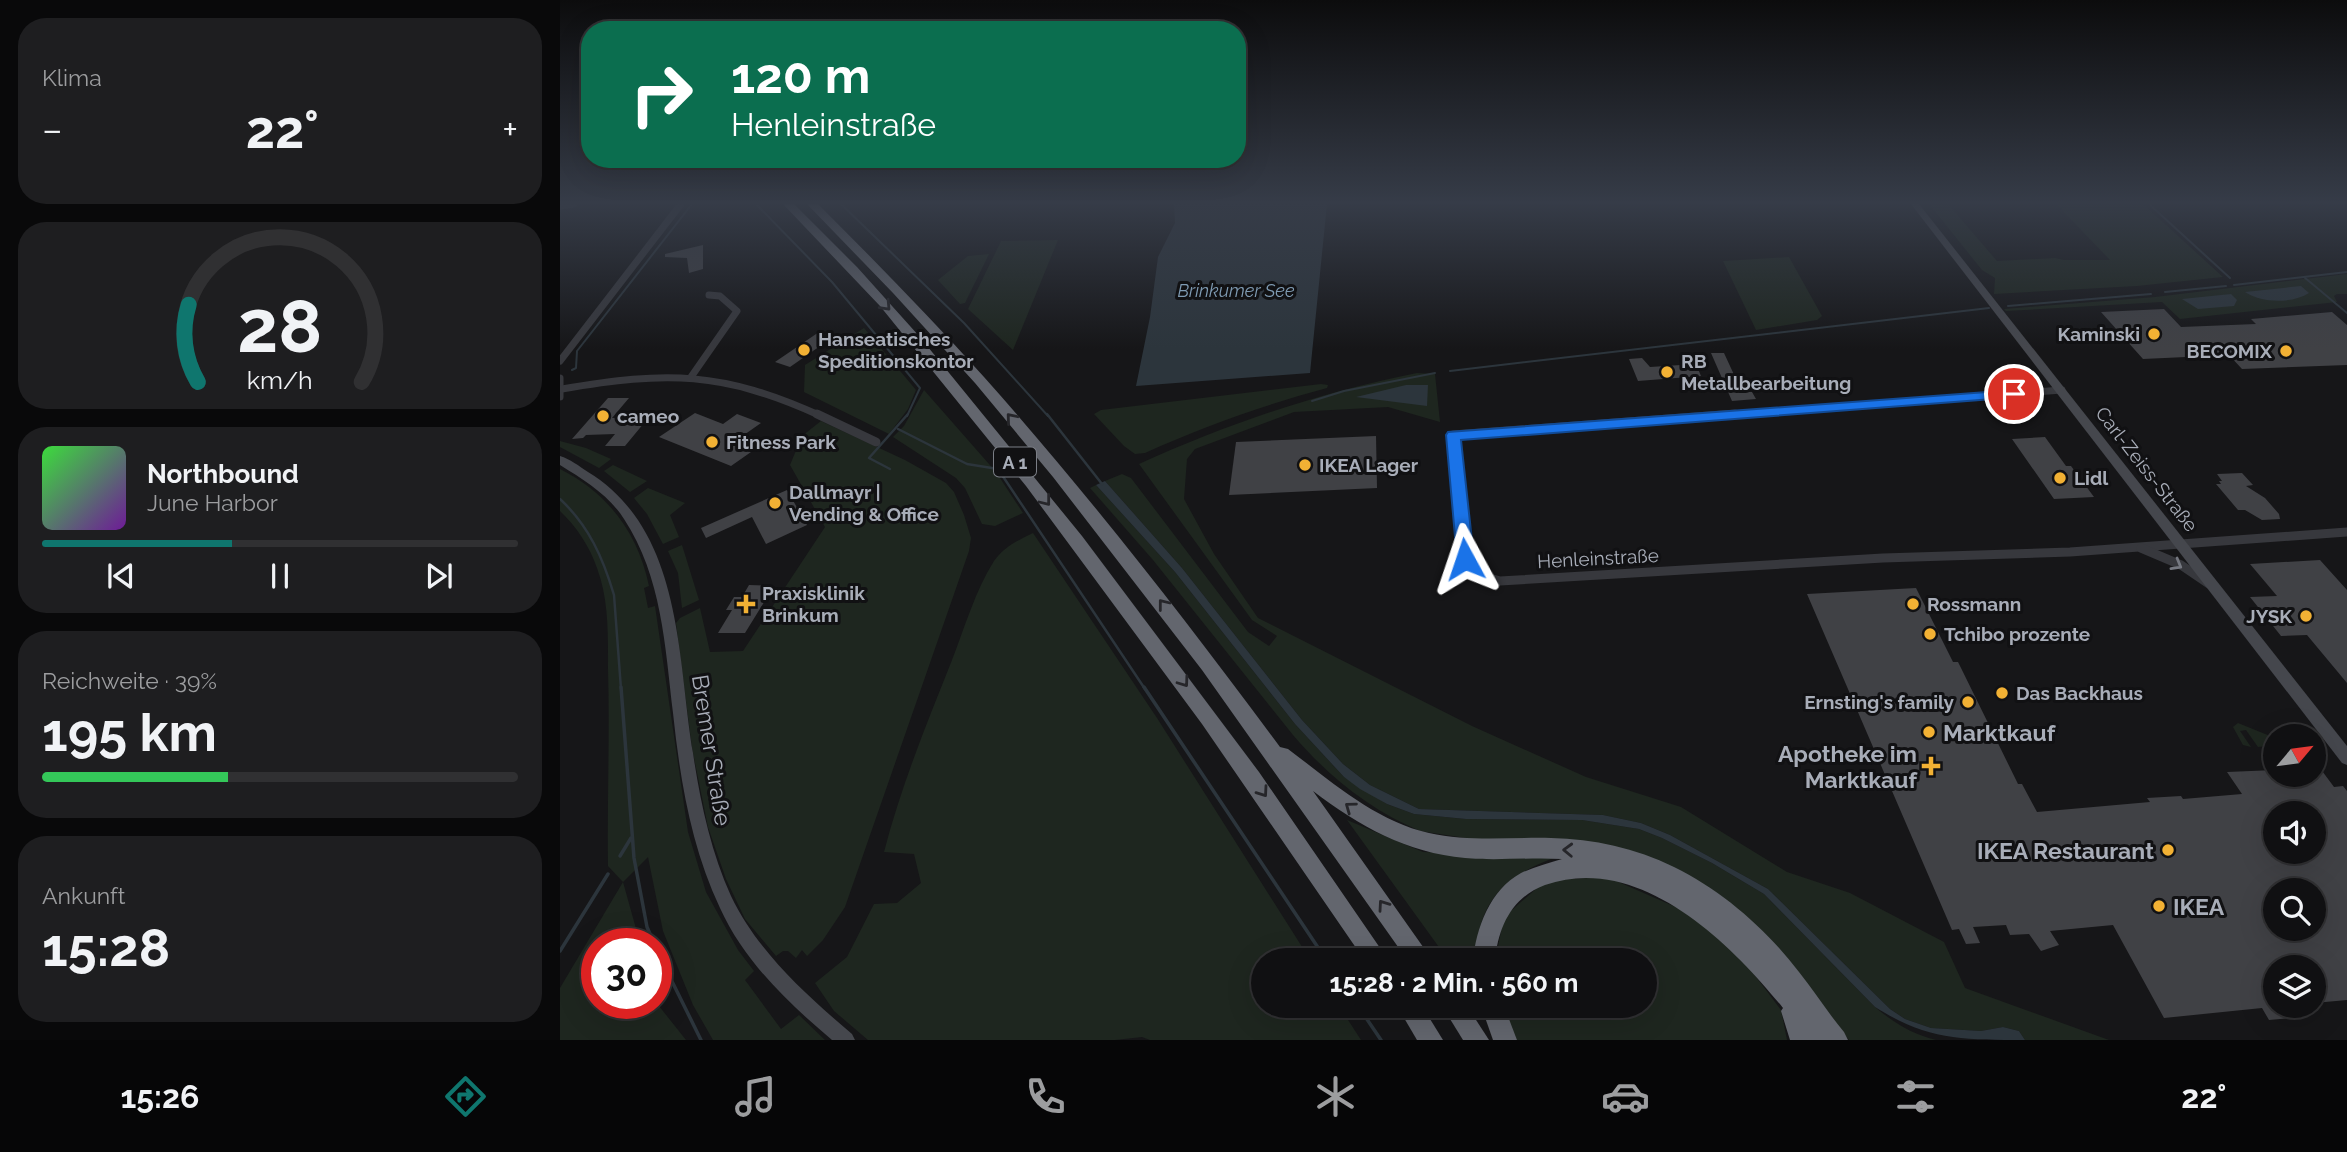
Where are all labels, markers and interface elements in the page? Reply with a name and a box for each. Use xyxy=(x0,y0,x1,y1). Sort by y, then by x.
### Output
text: 120 m xyxy=(731,47,870,104)
icon: right xyxy=(616,49,707,140)
text: Klima xyxy=(42,64,102,91)
text: 22° xyxy=(246,99,319,160)
text: Henleinstraße xyxy=(731,106,936,143)
text: − xyxy=(42,107,62,152)
text: + xyxy=(502,107,518,152)
water label: Brinkumer See xyxy=(1177,280,1295,301)
text: 28 xyxy=(237,284,323,369)
one-way arrow xyxy=(878,298,891,311)
place label: Kaminski xyxy=(2058,323,2140,345)
marker: Kaminski xyxy=(2146,326,2162,342)
place label: Hanseatisches Speditionskontor xyxy=(818,328,974,372)
place label: BECOMIX xyxy=(2187,340,2273,362)
marker: Hanseatisches Speditionskontor xyxy=(796,342,812,358)
marker: BECOMIX xyxy=(2278,343,2294,359)
place label: RB Metallbearbeitung xyxy=(1681,350,1851,394)
text: km/h xyxy=(247,364,313,394)
marker: RB Metallbearbeitung xyxy=(1659,364,1675,380)
pin xyxy=(1984,364,2044,424)
icon: arrive xyxy=(1995,375,2033,413)
street label: Carl-Zeiss-Straße xyxy=(2091,402,2203,536)
place label: cameo xyxy=(617,405,679,427)
marker: cameo xyxy=(595,408,611,424)
one-way arrow xyxy=(1006,413,1019,425)
place label: Fitness Park xyxy=(726,431,836,453)
marker: Fitness Park xyxy=(704,434,720,450)
road number: A 1 xyxy=(994,448,1036,476)
place label: IKEA Lager xyxy=(1319,454,1419,476)
marker: IKEA Lager xyxy=(1297,457,1313,473)
text: Northbound xyxy=(147,459,299,489)
place label: Lidl xyxy=(2074,467,2109,489)
marker: Lidl xyxy=(2052,470,2068,486)
place label: Dallmayr | Vending & Office xyxy=(789,481,939,525)
text: June Harbor xyxy=(147,489,278,516)
one-way arrow xyxy=(1038,493,1050,506)
marker: Dallmayr | Vending & Office xyxy=(767,495,783,511)
position arrow xyxy=(1428,522,1502,596)
street label: Henleinstraße xyxy=(1537,544,1659,572)
icon: previous xyxy=(102,557,140,595)
icon: pause xyxy=(261,557,299,595)
icon: next xyxy=(420,557,458,595)
one-way arrow xyxy=(2170,557,2183,570)
place label: Praxisklinik Brinkum xyxy=(762,582,865,626)
place label: Rossmann xyxy=(1927,593,2021,615)
marker: Praxisklinik Brinkum xyxy=(736,594,756,614)
marker: Rossmann xyxy=(1905,596,1921,612)
one-way arrow xyxy=(1158,600,1171,612)
place label: JYSK xyxy=(2246,605,2292,627)
marker: JYSK xyxy=(2298,608,2314,624)
place label: Tchibo prozente xyxy=(1944,623,2090,645)
marker: Tchibo prozente xyxy=(1922,626,1938,642)
text: Reichweite · 39% xyxy=(42,667,217,694)
street label: Bremer Straße xyxy=(687,672,737,828)
one-way arrow xyxy=(1176,674,1188,687)
place label: Das Backhaus xyxy=(2016,682,2143,704)
marker: Das Backhaus xyxy=(1994,685,2010,701)
place label: Ernsting's family xyxy=(1804,691,1955,713)
marker: Ernsting's family xyxy=(1960,694,1976,710)
text: 195 km xyxy=(42,702,217,763)
place label: Marktkauf xyxy=(1943,719,2057,746)
marker: Marktkauf xyxy=(1921,724,1937,740)
north arrow xyxy=(2263,724,2326,788)
map controls xyxy=(2263,724,2326,1018)
place label: Apotheke im Marktkauf xyxy=(1778,740,1918,793)
marker: Apotheke im Marktkauf xyxy=(1923,758,1939,774)
one-way arrow xyxy=(1255,784,1267,797)
button: sound xyxy=(2263,801,2326,864)
one-way arrow xyxy=(1345,803,1358,815)
place label: IKEA Restaurant xyxy=(1977,837,2154,864)
one-way arrow xyxy=(1563,842,1574,857)
marker: IKEA Restaurant xyxy=(2160,842,2176,858)
button: search xyxy=(2263,878,2326,941)
text: Ankunft xyxy=(42,882,125,909)
place label: IKEA xyxy=(2173,893,2225,920)
marker: IKEA xyxy=(2151,898,2167,914)
one-way arrow xyxy=(1379,900,1391,913)
text: 15:28 xyxy=(42,917,170,978)
speed limit sign: 30 xyxy=(581,928,672,1019)
button: layers xyxy=(2263,955,2326,1018)
text: 15:28 · 2 Min. · 560 m xyxy=(1330,968,1578,998)
icon: directions xyxy=(441,1072,490,1121)
icon: music xyxy=(731,1072,780,1121)
icon: phone xyxy=(1021,1072,1070,1121)
icon: climate xyxy=(1311,1072,1360,1121)
icon: car xyxy=(1601,1072,1650,1121)
icon: filters xyxy=(1891,1072,1940,1121)
text: 15:26 xyxy=(121,1078,199,1115)
text: 22° xyxy=(2181,1078,2226,1115)

